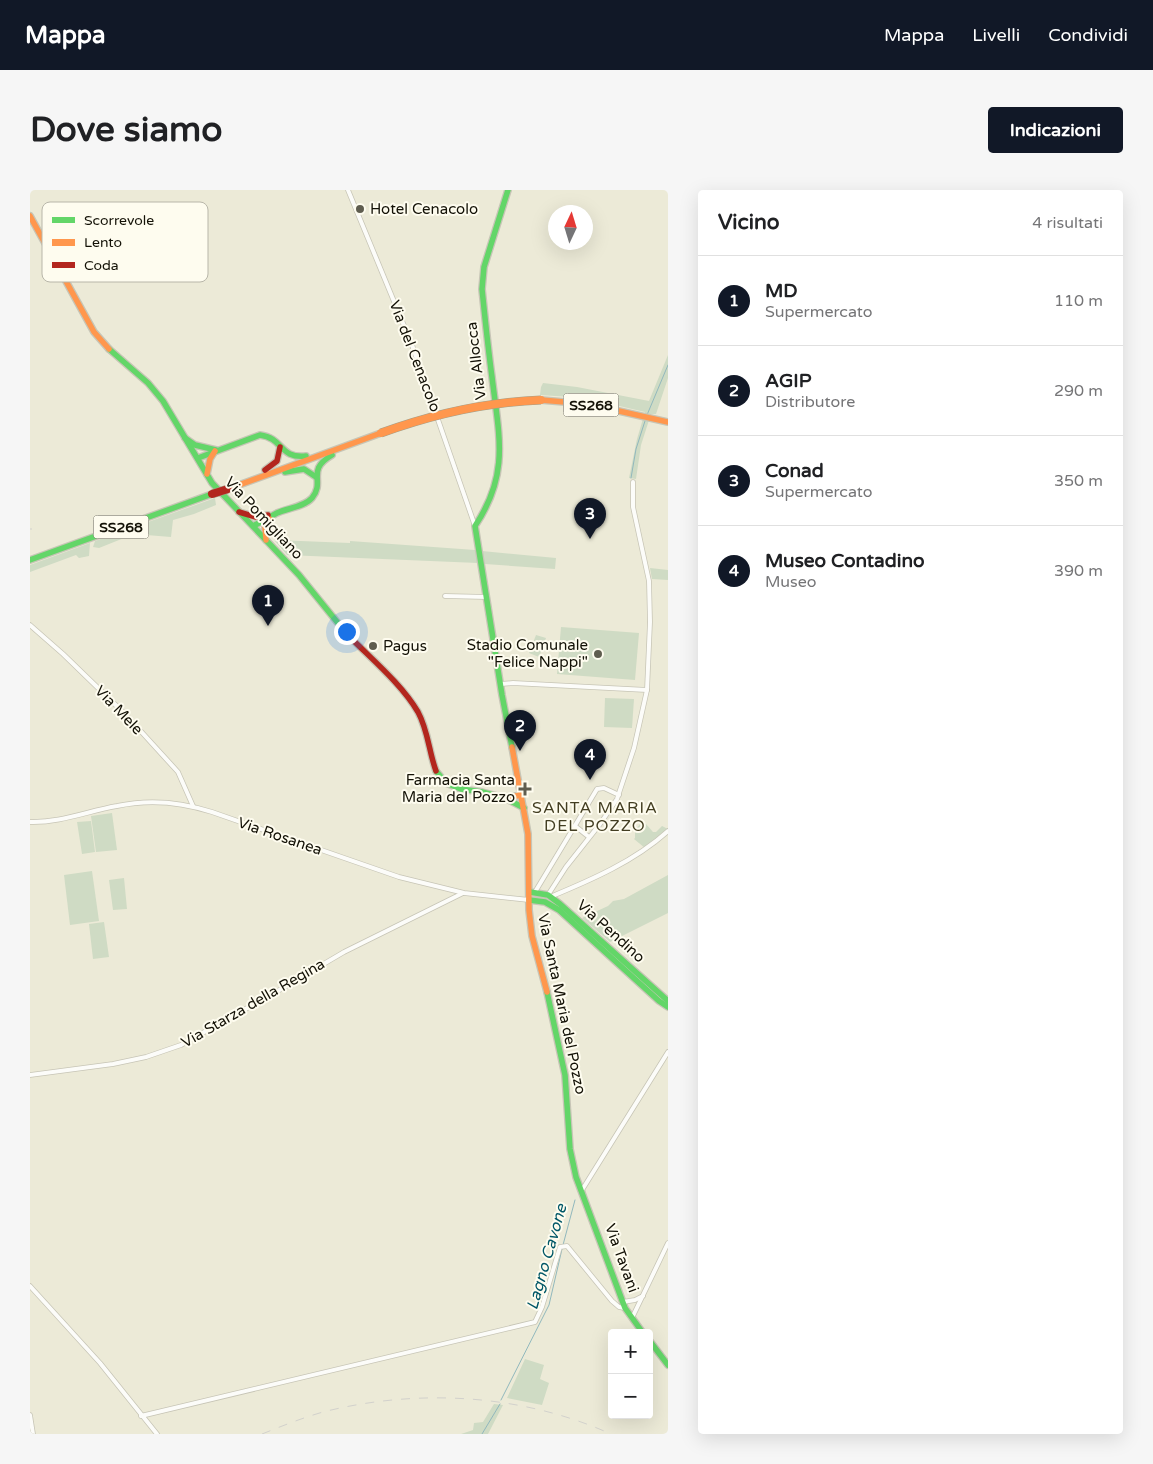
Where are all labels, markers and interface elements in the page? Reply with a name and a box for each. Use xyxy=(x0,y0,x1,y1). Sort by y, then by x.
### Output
text: Mappa xyxy=(25,21,105,50)
text: Mappa xyxy=(884,24,944,46)
text: Livelli xyxy=(972,24,1020,46)
text: Condividi xyxy=(1048,24,1128,46)
button: Indicazioni xyxy=(988,107,1123,153)
text: Dove siamo xyxy=(30,109,222,151)
place label: Hotel Cenacolo xyxy=(370,200,478,218)
legend xyxy=(42,202,208,282)
marker: Hotel Cenacolo xyxy=(354,203,366,215)
north arrow xyxy=(548,205,593,250)
text: Vicino xyxy=(718,210,780,235)
text: Scorrevole xyxy=(84,212,154,229)
text: 4 risultati xyxy=(1032,213,1103,233)
text: Lento xyxy=(84,234,122,251)
text: Coda xyxy=(84,257,119,274)
text: MD xyxy=(765,280,798,302)
text: 1 xyxy=(729,291,739,311)
text: 110 m xyxy=(1054,291,1103,311)
street label: Via del Cenacolo xyxy=(385,298,445,414)
text: Supermercato xyxy=(765,302,872,322)
street label: Via Allocca xyxy=(462,321,490,401)
text: AGIP xyxy=(765,370,811,392)
text: 2 xyxy=(729,381,739,401)
text: 290 m xyxy=(1054,381,1103,401)
text: Distributore xyxy=(765,392,855,412)
road number: SS268 xyxy=(564,394,618,416)
text: Conad xyxy=(765,460,824,482)
text: 3 xyxy=(729,471,739,491)
text: 350 m xyxy=(1054,471,1103,491)
street label: Via Pomigliano xyxy=(221,473,307,563)
text: Supermercato xyxy=(765,482,872,502)
pin: 3 xyxy=(574,498,606,539)
road number: SS268 xyxy=(94,516,148,538)
text: Museo Contadino xyxy=(765,550,925,572)
text: 4 xyxy=(729,561,739,581)
text: 390 m xyxy=(1054,561,1103,581)
text: Museo xyxy=(765,572,816,592)
pin: 1 xyxy=(252,585,284,626)
your location xyxy=(334,619,360,645)
place label: Stadio Comunale "Felice Nappi" xyxy=(467,636,588,671)
place label: Pagus xyxy=(383,637,427,655)
marker: Pagus xyxy=(367,640,379,652)
marker: Stadio Comunale "Felice Nappi" xyxy=(592,648,604,660)
street label: Via Mele xyxy=(91,682,147,738)
pin: 2 xyxy=(504,710,536,751)
pin: 4 xyxy=(574,739,606,780)
place label: Farmacia Santa Maria del Pozzo xyxy=(402,771,515,806)
marker: Farmacia Santa Maria del Pozzo xyxy=(519,783,531,795)
district label: SANTA MARIA DEL POZZO xyxy=(532,798,658,836)
street label: Via Rosanea xyxy=(236,813,324,859)
street label: Via Pendino xyxy=(573,896,649,966)
street label: Via Santa Maria del Pozzo xyxy=(534,912,590,1096)
street label: Via Starza della Regina xyxy=(178,955,328,1051)
water label: Lagno Cavone xyxy=(522,1201,572,1312)
street label: Via Tavani xyxy=(601,1221,643,1295)
map controls xyxy=(608,1329,653,1419)
button: + xyxy=(608,1329,653,1374)
button: − xyxy=(608,1374,653,1419)

